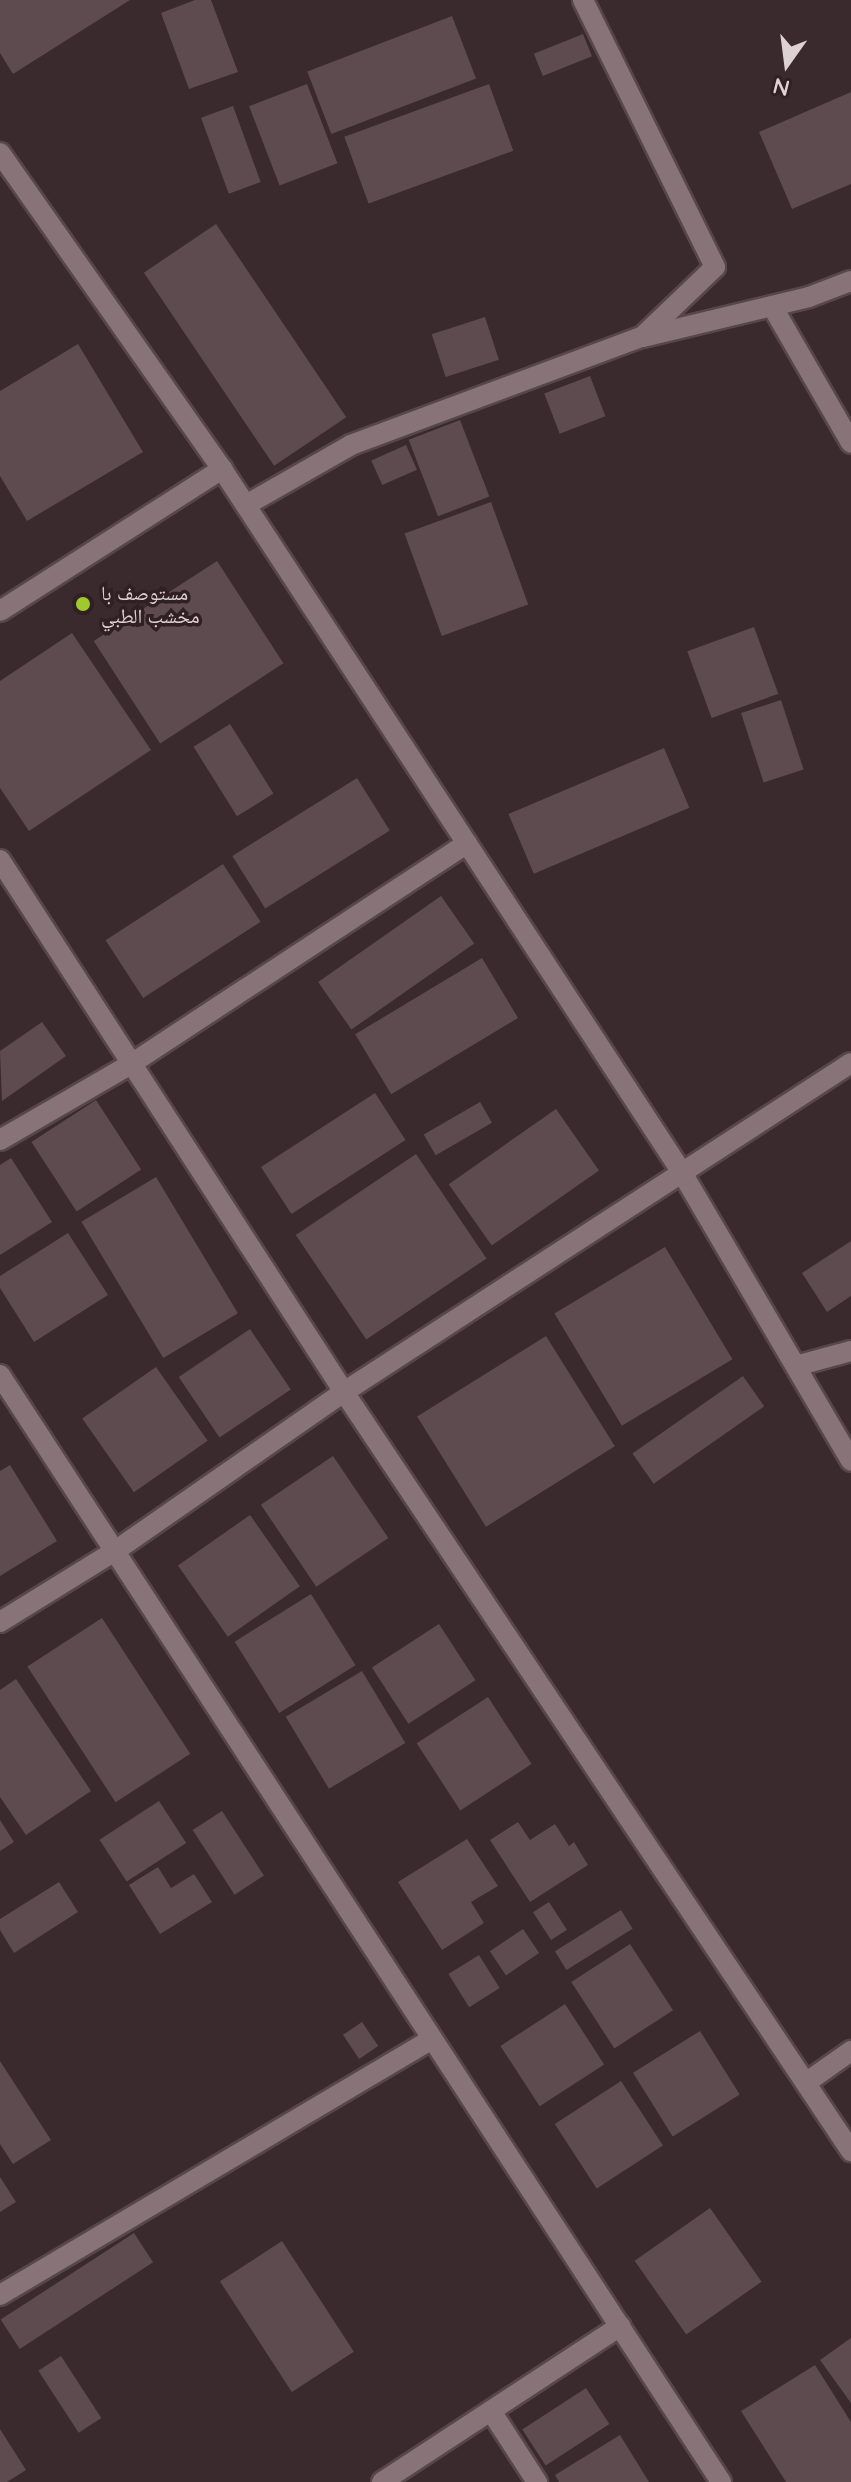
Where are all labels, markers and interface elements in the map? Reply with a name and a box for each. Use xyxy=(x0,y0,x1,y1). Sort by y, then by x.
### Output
north arrow xyxy=(747,24,827,104)
text: N xyxy=(770,72,792,103)
place label: مستوصف با مخشب الطبي xyxy=(101,580,200,627)
marker: مستوصف با مخشب الطبي xyxy=(72,593,94,615)

